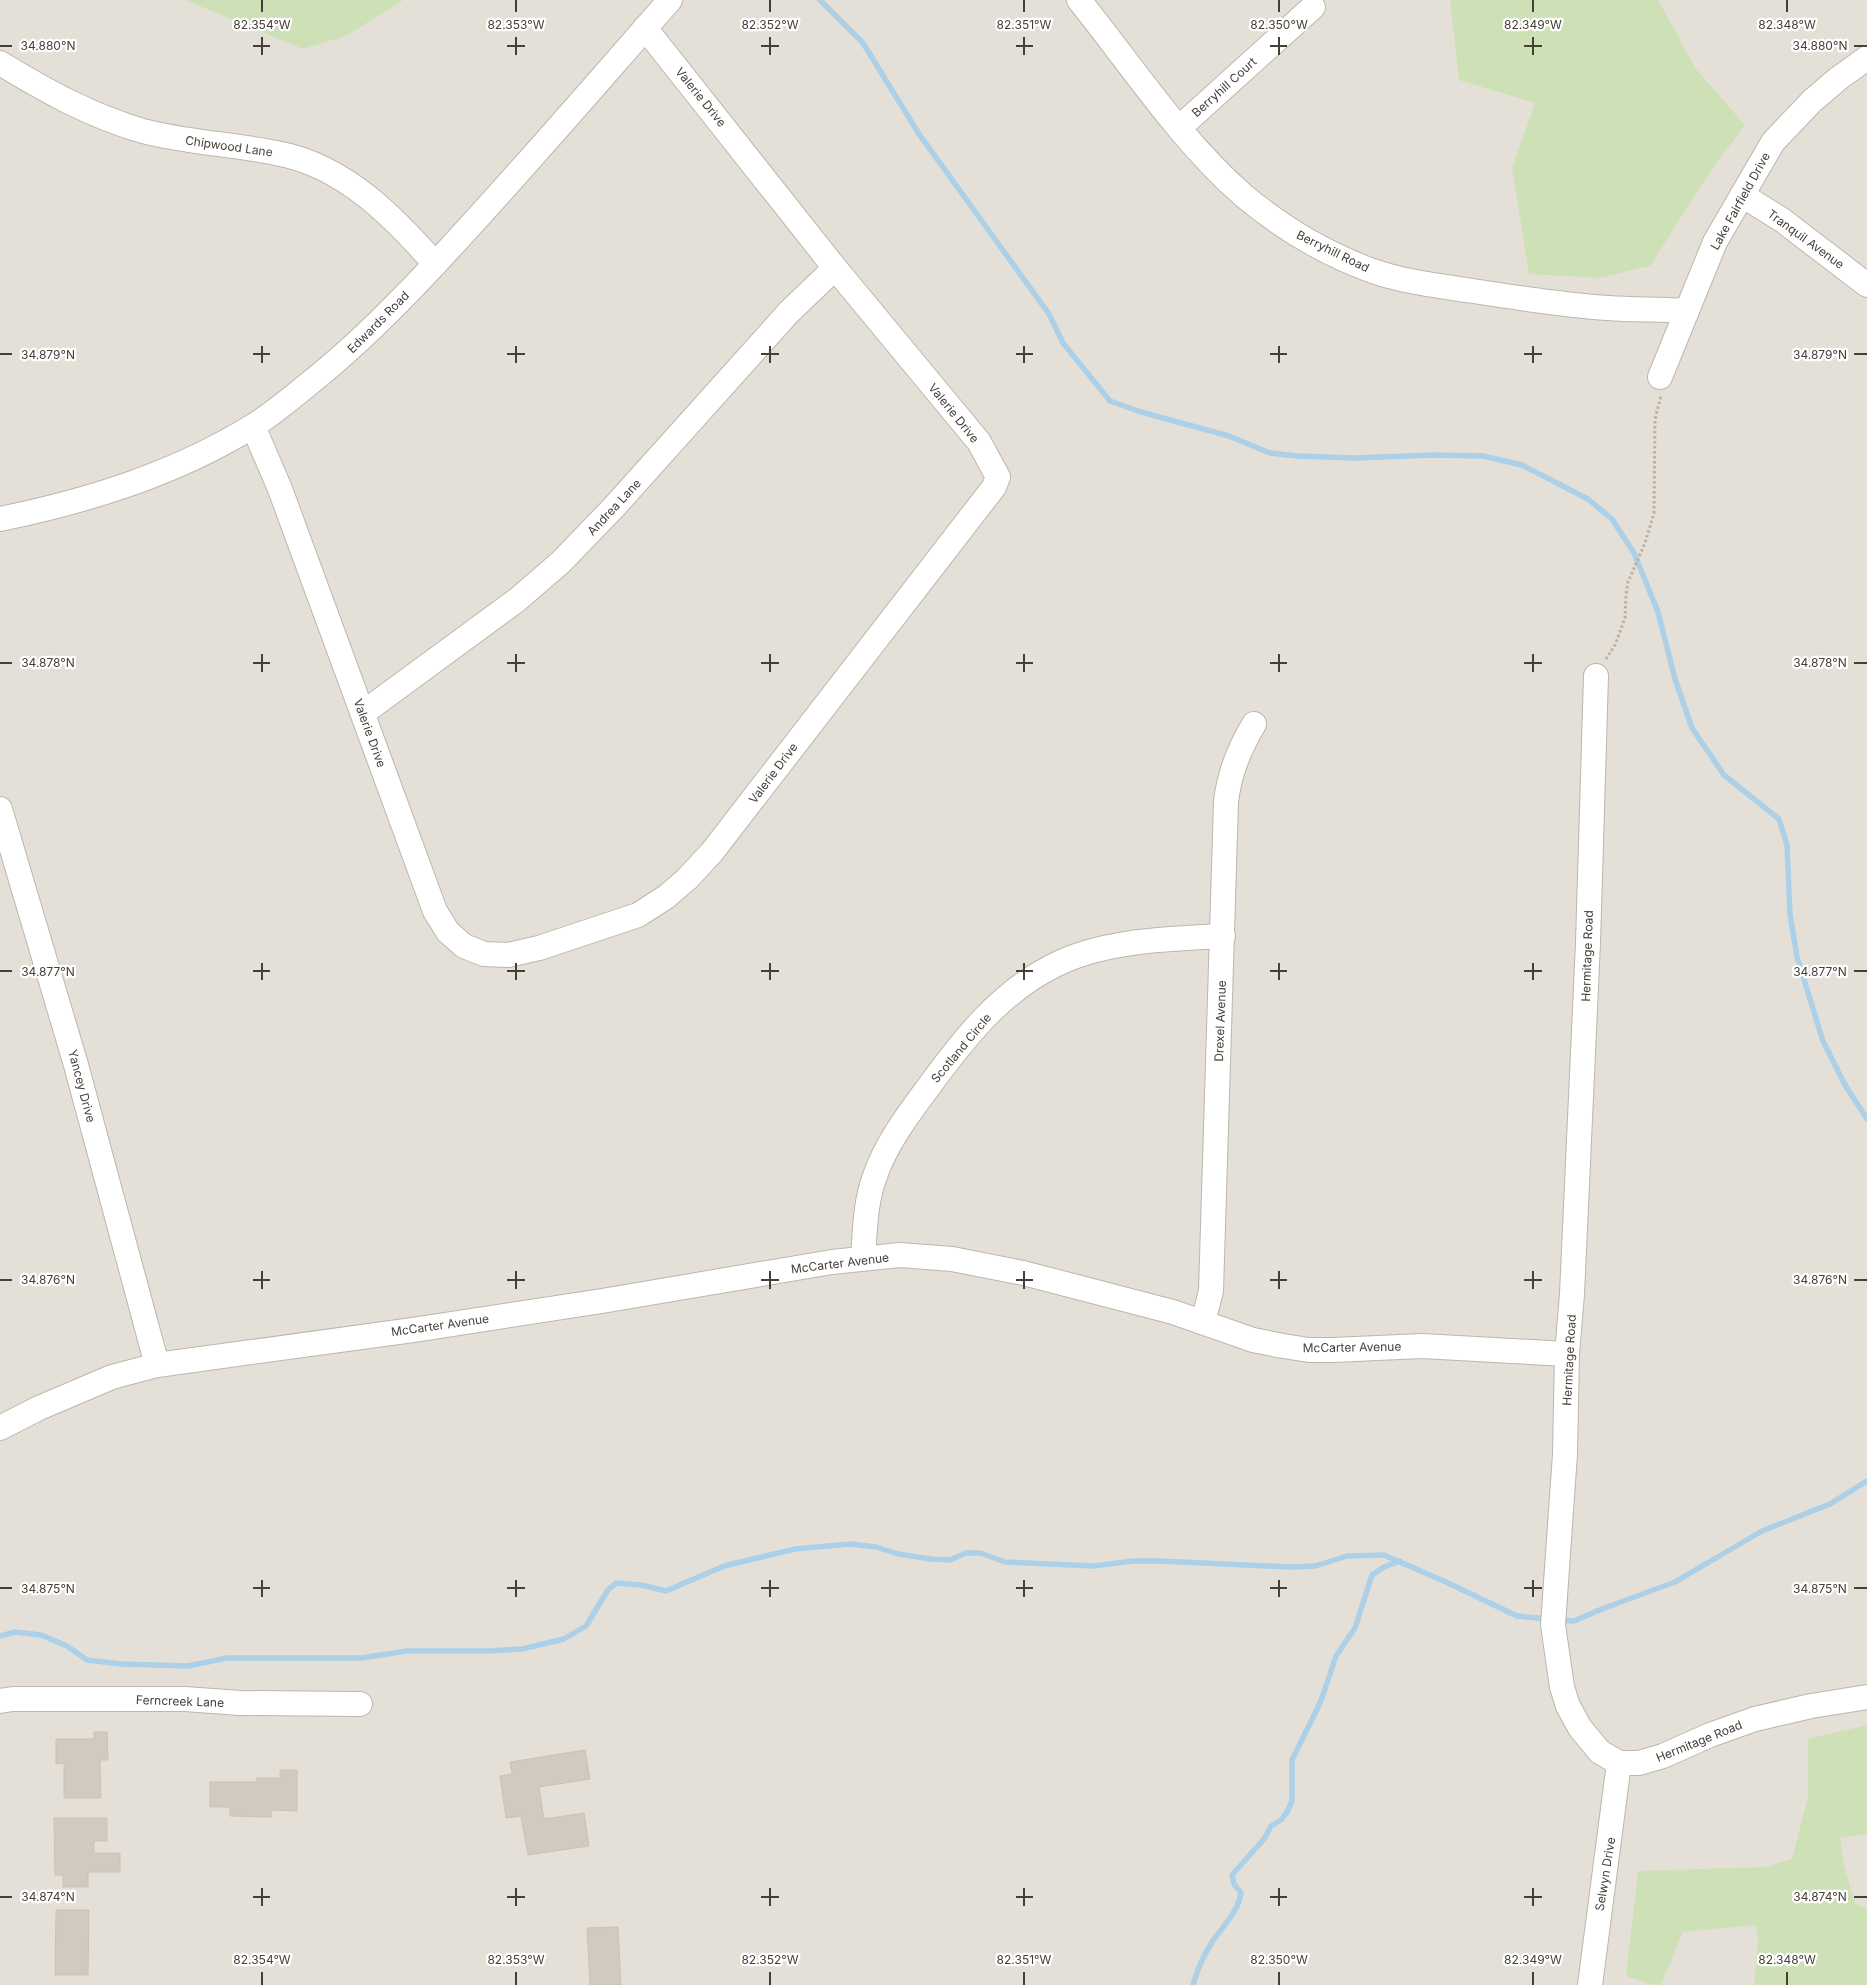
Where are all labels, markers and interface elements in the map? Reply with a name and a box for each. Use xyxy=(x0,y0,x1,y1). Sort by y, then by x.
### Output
text: 82.354°W xyxy=(233,17,291,32)
text: 82.353°W xyxy=(487,17,545,32)
text: 82.352°W xyxy=(741,17,799,32)
text: 82.351°W xyxy=(997,17,1052,32)
text: 82.350°W xyxy=(1250,17,1308,32)
text: 82.349°W xyxy=(1504,17,1562,32)
text: 82.348°W xyxy=(1758,17,1816,32)
text: 34.880°N xyxy=(21,38,75,53)
text: 34.880°N xyxy=(1793,38,1847,53)
street label: Berryhill Court xyxy=(1189,54,1260,120)
street label: Valerie Drive xyxy=(672,64,730,130)
street label: Chipwood Lane xyxy=(184,132,274,160)
street label: Lake Fairfield Drive xyxy=(1707,150,1773,252)
street label: Tranquil Avenue xyxy=(1765,206,1847,272)
street label: Berryhill Road xyxy=(1294,227,1372,275)
street label: Edwards Road xyxy=(344,288,412,356)
text: 34.879°N xyxy=(21,347,75,362)
text: 34.879°N xyxy=(1793,347,1847,362)
street label: Valerie Drive xyxy=(925,380,983,446)
street label: Andrea Lane xyxy=(584,476,644,538)
text: 34.878°N xyxy=(21,655,75,670)
text: 34.878°N xyxy=(1793,655,1847,670)
street label: Valerie Drive xyxy=(351,697,389,769)
street label: Valerie Drive xyxy=(745,740,801,806)
street label: Hermitage Road xyxy=(1578,910,1596,1002)
text: 34.877°N xyxy=(21,964,75,979)
text: 34.877°N xyxy=(1793,964,1847,979)
street label: Drexel Avenue xyxy=(1211,980,1229,1062)
street label: Scotland Circle xyxy=(928,1010,994,1086)
street label: Yancey Drive xyxy=(65,1048,99,1124)
street label: McCarter Avenue xyxy=(790,1250,890,1276)
text: 34.876°N xyxy=(21,1272,75,1287)
text: 34.876°N xyxy=(1793,1272,1847,1287)
street label: McCarter Avenue xyxy=(390,1311,490,1339)
street label: Hermitage Road xyxy=(1559,1314,1579,1406)
street label: McCarter Avenue xyxy=(1302,1339,1402,1355)
text: 34.875°N xyxy=(21,1581,75,1596)
text: 34.875°N xyxy=(1793,1581,1847,1596)
street label: Ferncreek Lane xyxy=(136,1692,224,1710)
street label: Hermitage Road xyxy=(1654,1717,1744,1765)
street label: Selwyn Drive xyxy=(1592,1836,1618,1912)
text: 34.874°N xyxy=(21,1889,75,1904)
text: 34.874°N xyxy=(1793,1889,1847,1904)
text: 82.354°W xyxy=(233,1952,291,1967)
text: 82.353°W xyxy=(487,1952,545,1967)
text: 82.352°W xyxy=(741,1952,799,1967)
text: 82.351°W xyxy=(997,1952,1052,1967)
text: 82.350°W xyxy=(1250,1952,1308,1967)
text: 82.349°W xyxy=(1504,1952,1562,1967)
text: 82.348°W xyxy=(1758,1952,1816,1967)

